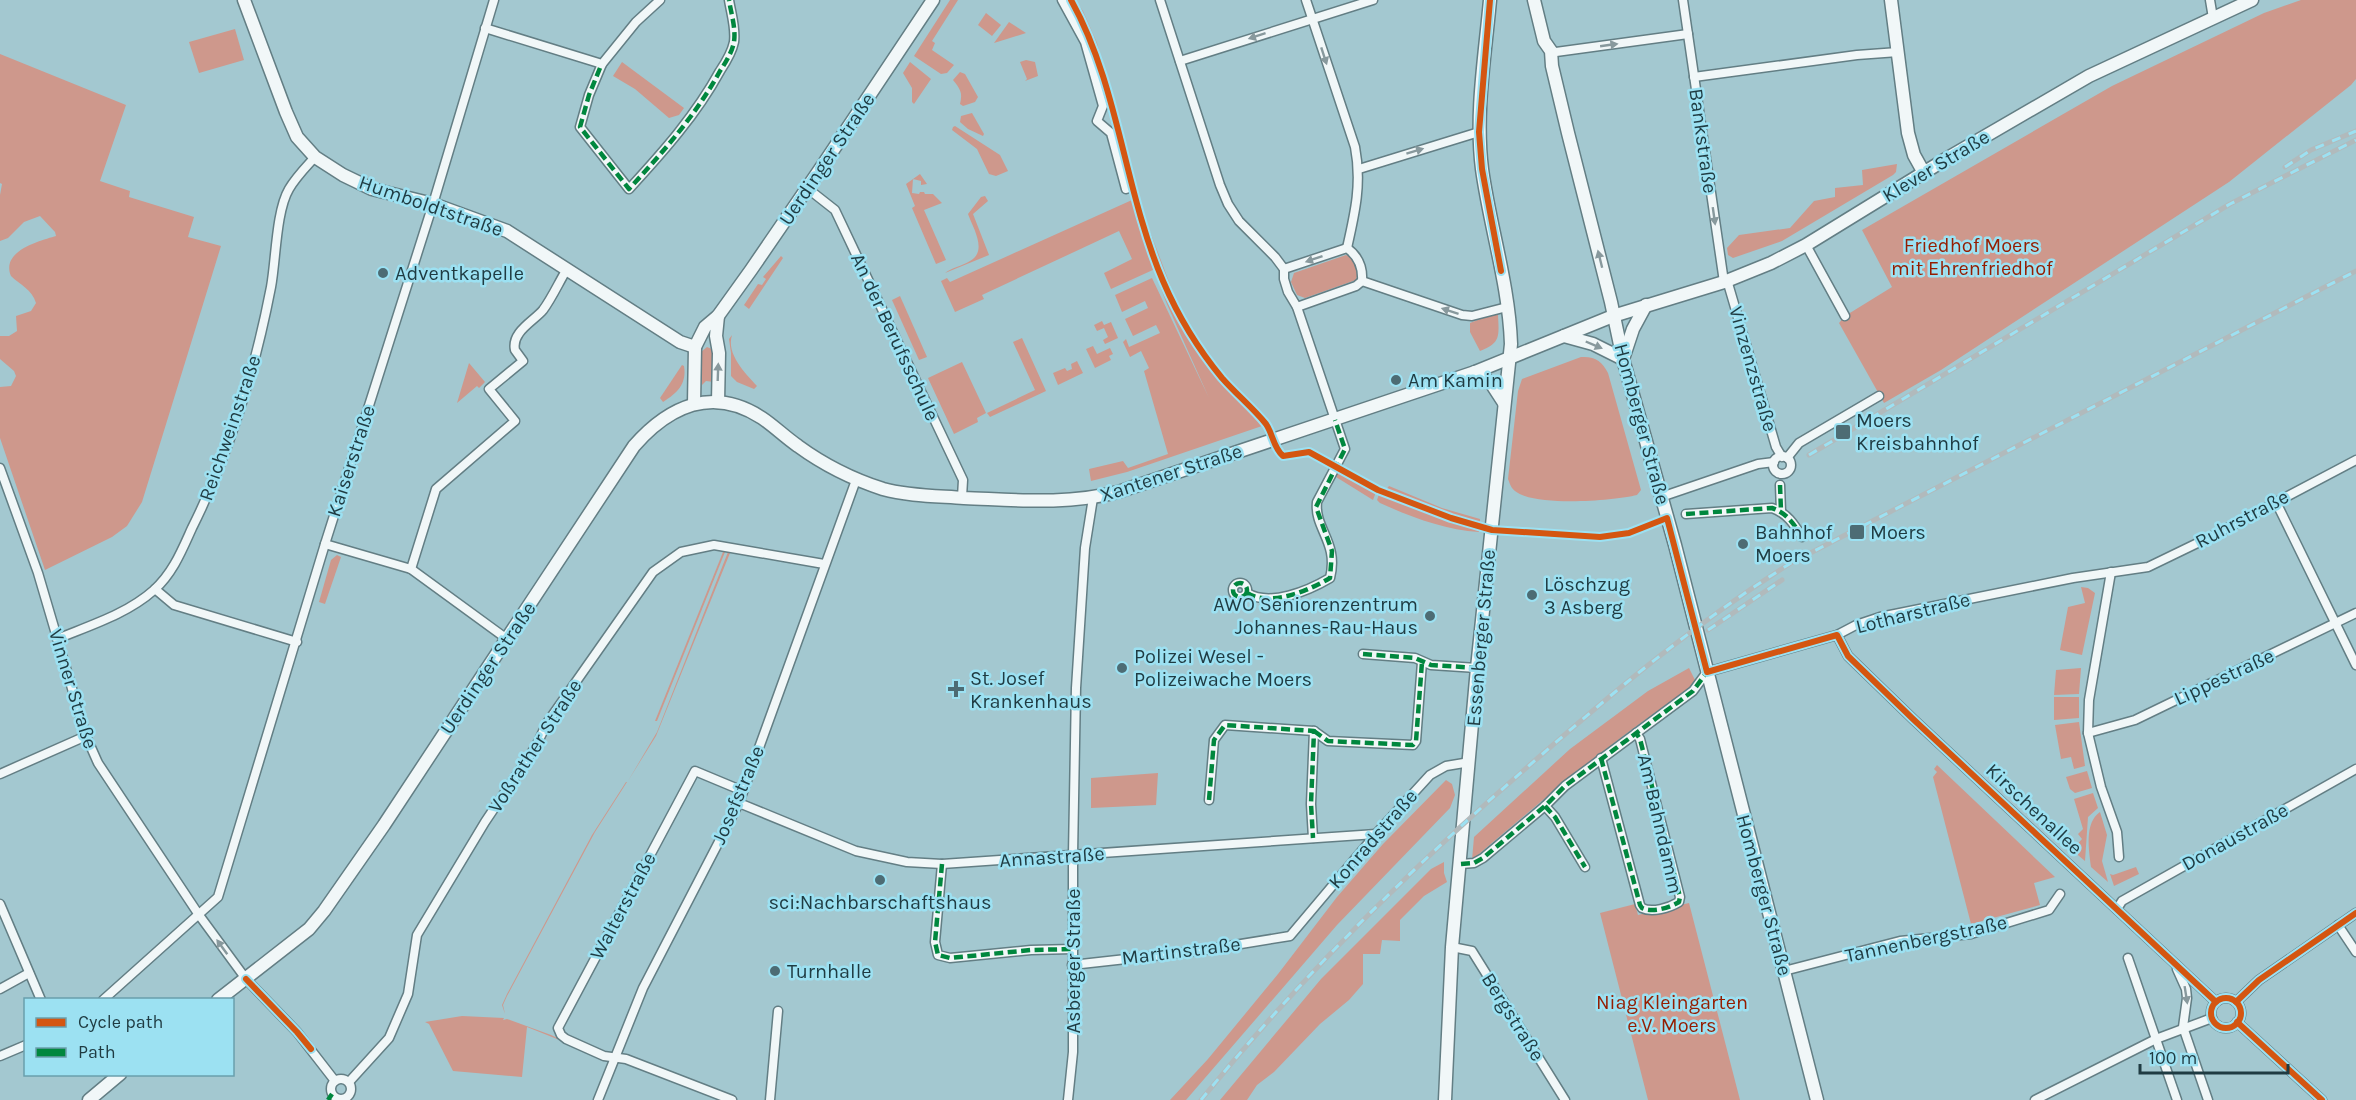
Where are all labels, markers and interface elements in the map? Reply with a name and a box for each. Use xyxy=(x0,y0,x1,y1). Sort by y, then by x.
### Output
one-way arrow xyxy=(1248,32,1266,41)
one-way arrow xyxy=(1599,40,1618,49)
one-way arrow xyxy=(1320,47,1330,65)
street label: Bankstraße xyxy=(1684,87,1722,195)
street label: Uerdinger Straße xyxy=(774,89,880,229)
street label: Klever Straße xyxy=(1878,125,1994,207)
one-way arrow xyxy=(1406,146,1424,155)
street label: Humboldtstraße xyxy=(356,171,506,241)
one-way arrow xyxy=(1709,207,1718,226)
park label: Friedhof Moers mit Ehrenfriedhof xyxy=(1891,234,2053,280)
street label: An der Berufsschule xyxy=(846,250,944,424)
one-way arrow xyxy=(1595,250,1604,268)
one-way arrow xyxy=(1305,255,1323,265)
place label: Adventkapelle xyxy=(395,262,524,285)
marker: Adventkapelle xyxy=(376,266,390,280)
street label: Vinzenzstraße xyxy=(1724,304,1782,434)
one-way arrow xyxy=(1441,306,1459,315)
one-way arrow xyxy=(1586,341,1603,350)
street label: Homberger Straße xyxy=(1609,341,1675,507)
street label: Reichweinstraße xyxy=(194,352,266,504)
one-way arrow xyxy=(714,363,723,382)
place label: Am Kamin xyxy=(1408,369,1503,392)
marker: Am Kamin xyxy=(1389,373,1403,387)
street label: Kaiserstraße xyxy=(322,402,380,520)
place label: Moers Kreisbahnhof xyxy=(1856,409,1979,455)
marker: Moers Kreisbahnhof xyxy=(1834,423,1852,441)
street label: Xantener Straße xyxy=(1097,439,1245,507)
street label: Ruhrstraße xyxy=(2191,485,2293,553)
place label: Bahnhof Moers xyxy=(1755,521,1833,567)
place label: Moers xyxy=(1870,521,1926,544)
marker: Moers xyxy=(1848,523,1866,541)
marker: Bahnhof Moers xyxy=(1736,537,1750,551)
street label: Essenberger Straße xyxy=(1462,549,1500,727)
place label: Löschzug 3 Asberg xyxy=(1544,573,1630,619)
marker: Löschzug 3 Asberg xyxy=(1525,588,1539,602)
street label: Lotharstraße xyxy=(1853,588,1973,638)
place label: AWO Seniorenzentrum Johannes-Rau-Haus xyxy=(1213,593,1418,639)
street label: Uerdinger Straße xyxy=(435,598,541,738)
marker: AWO Seniorenzentrum Johannes-Rau-Haus xyxy=(1423,609,1437,623)
street label: Vinner Straße xyxy=(44,626,102,752)
street label: Lippestraße xyxy=(2170,644,2278,710)
place label: Polizei Wesel - Polizeiwache Moers xyxy=(1134,645,1312,691)
marker: Polizei Wesel - Polizeiwache Moers xyxy=(1115,661,1129,675)
place label: St. Josef Krankenhaus xyxy=(970,667,1092,713)
street label: Voßrather Straße xyxy=(483,675,587,817)
marker: St. Josef Krankenhaus xyxy=(947,680,965,698)
street label: Josefstraße xyxy=(707,742,769,848)
street label: Am Bahndamm xyxy=(1633,752,1687,896)
street label: Kirschenallee xyxy=(1981,759,2087,859)
street label: Konradstraße xyxy=(1324,785,1422,893)
street label: Donaustraße xyxy=(2178,798,2292,876)
street label: Homberger Straße xyxy=(1731,812,1797,978)
street label: Annastraße xyxy=(999,842,1105,872)
street label: Walterstraße xyxy=(585,849,661,963)
marker: sci:Nachbarschaftshaus xyxy=(873,873,887,887)
street label: Asberger Straße xyxy=(1062,889,1085,1033)
place label: sci:Nachbarschaftshaus xyxy=(768,891,992,914)
street label: Tannenbergstraße xyxy=(1843,911,2009,967)
street label: Martinstraße xyxy=(1120,932,1242,970)
one-way arrow xyxy=(216,939,229,955)
place label: Turnhalle xyxy=(787,960,872,983)
marker: Turnhalle xyxy=(768,964,782,978)
street label: Bergstraße xyxy=(1477,969,1549,1065)
one-way arrow xyxy=(2181,985,2190,1004)
park label: Niag Kleingarten e.V. Moers xyxy=(1596,991,1748,1037)
legend xyxy=(24,998,234,1076)
text: Cycle path xyxy=(78,1011,163,1033)
scale bar xyxy=(2140,1037,2288,1075)
text: Path xyxy=(78,1041,116,1063)
text: 100 m xyxy=(2149,1047,2197,1069)

